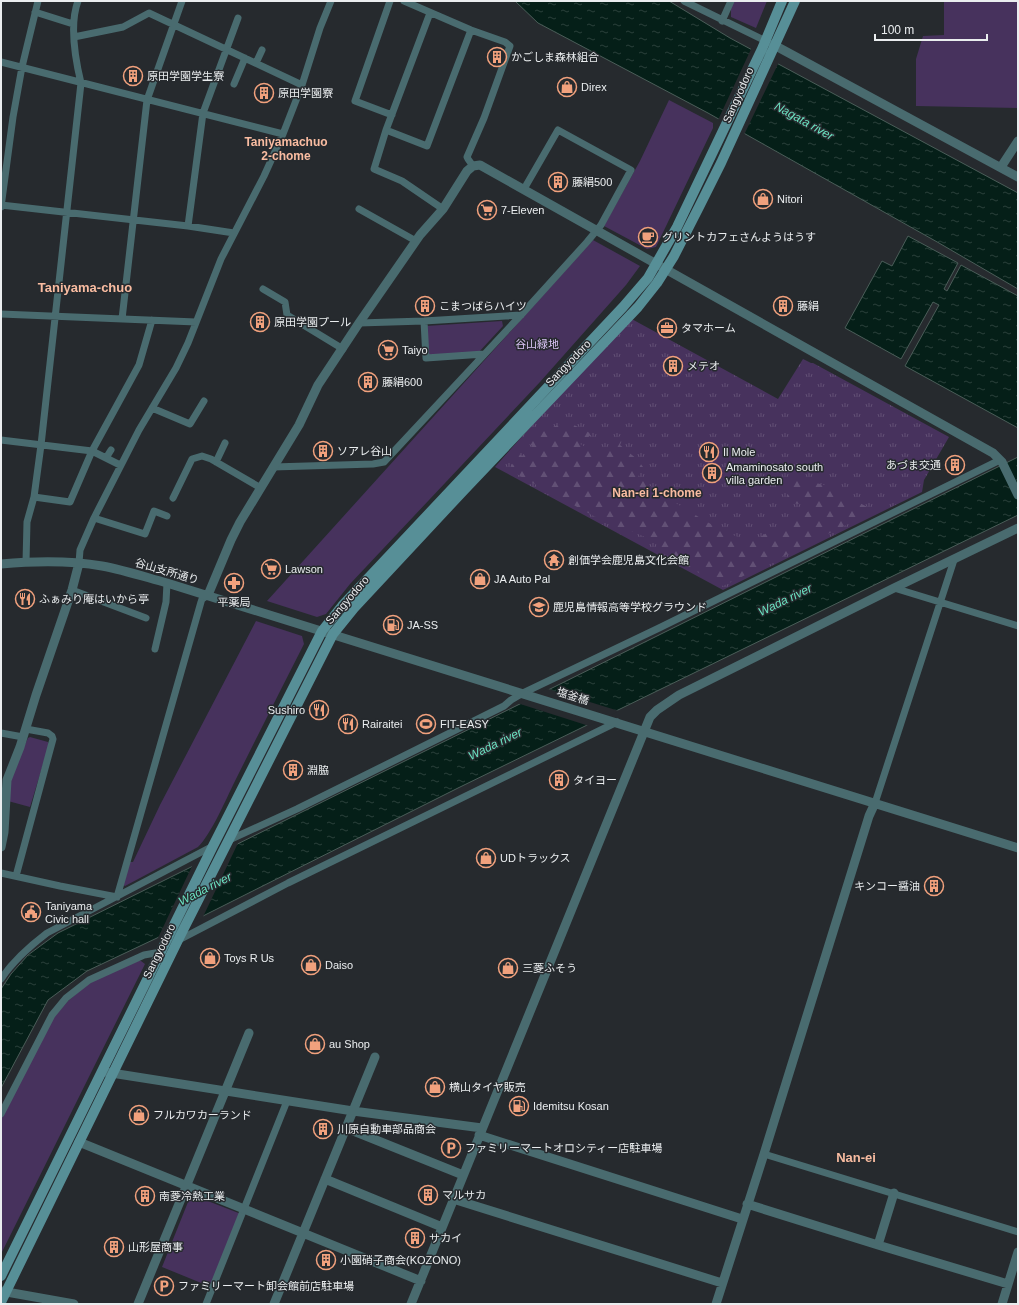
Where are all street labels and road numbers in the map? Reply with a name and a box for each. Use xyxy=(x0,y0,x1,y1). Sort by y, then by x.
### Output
street label: Sangyodoro xyxy=(720,65,756,125)
street label: Sangyodoro xyxy=(543,337,593,389)
street label: 谷山支所通り xyxy=(134,556,200,586)
street label: Sangyodoro xyxy=(323,574,371,626)
street label: 塩釜橋 xyxy=(555,685,591,707)
street label: Sangyodoro xyxy=(141,922,177,980)

